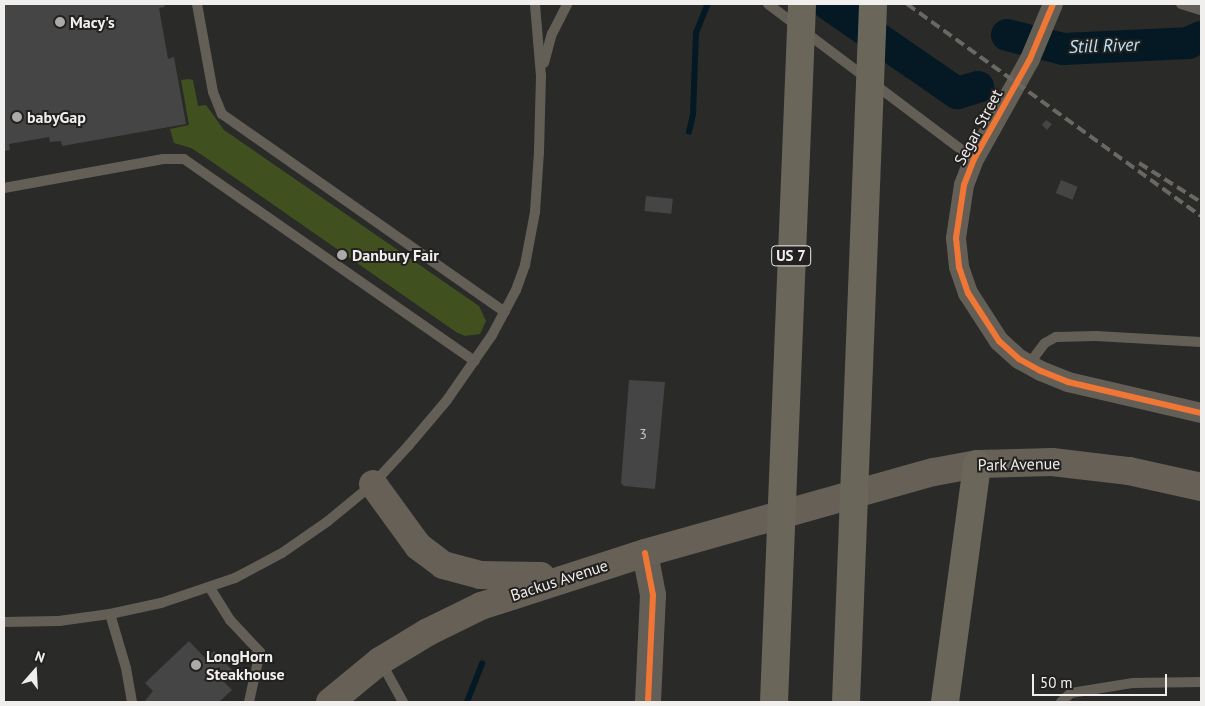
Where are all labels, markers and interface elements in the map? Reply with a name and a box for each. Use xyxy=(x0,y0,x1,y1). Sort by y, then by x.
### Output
place label: Macy's xyxy=(70,12,115,32)
marker: Macy's xyxy=(54,16,66,28)
water label: Still River xyxy=(1068,34,1140,58)
street label: Segar Street xyxy=(950,86,1006,168)
place label: babyGap xyxy=(27,107,86,127)
marker: babyGap xyxy=(11,111,23,123)
road number: US 7 xyxy=(771,244,811,268)
place label: Danbury Fair xyxy=(352,245,439,265)
marker: Danbury Fair xyxy=(336,249,348,261)
house number: 3 xyxy=(639,426,647,442)
street label: Park Avenue xyxy=(977,454,1061,474)
street label: Backus Avenue xyxy=(508,555,610,605)
north arrow xyxy=(10,646,60,696)
place label: LongHorn Steakhouse xyxy=(206,646,285,684)
text: N xyxy=(33,647,47,667)
marker: LongHorn Steakhouse xyxy=(190,659,202,671)
scale bar xyxy=(1035,664,1170,696)
text: 50 m xyxy=(1040,673,1073,692)

